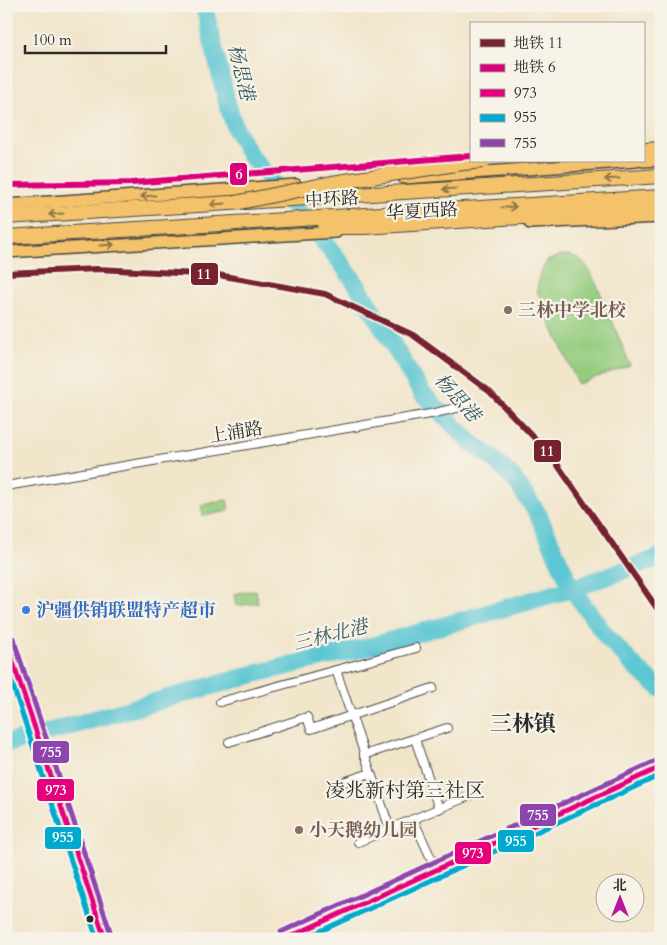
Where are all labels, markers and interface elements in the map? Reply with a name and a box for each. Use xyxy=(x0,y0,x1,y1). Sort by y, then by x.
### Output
scale bar xyxy=(25,22,166,54)
legend xyxy=(470,22,644,162)
text: 100 m xyxy=(32,30,72,50)
text: 地铁 11 xyxy=(514,33,563,53)
water label: 杨思港 xyxy=(222,41,261,106)
text: 地铁 6 xyxy=(514,57,556,77)
text: 973 xyxy=(514,83,537,103)
text: 955 xyxy=(514,107,537,127)
text: 755 xyxy=(514,133,537,153)
line badge: 6 xyxy=(229,162,248,186)
text: 6 xyxy=(235,165,243,184)
one-way arrow xyxy=(604,175,620,184)
one-way arrow xyxy=(442,184,458,193)
street label: 中环路 xyxy=(304,186,360,213)
one-way arrow xyxy=(141,191,157,200)
street label: 华夏西路 xyxy=(385,197,459,226)
one-way arrow xyxy=(210,199,226,208)
one-way arrow xyxy=(501,203,517,212)
one-way arrow xyxy=(48,210,64,219)
one-way arrow xyxy=(99,241,115,250)
line badge: 11 xyxy=(190,262,219,286)
text: 11 xyxy=(197,265,211,284)
place label: 三林中学北校 xyxy=(518,298,626,323)
marker: 三林中学北校 xyxy=(502,304,514,316)
water label: 杨思港 xyxy=(429,368,488,430)
street label: 上浦路 xyxy=(207,416,265,449)
line badge: 11 xyxy=(533,439,562,463)
text: 11 xyxy=(540,442,554,461)
place label: 沪疆供销联盟特产超市 xyxy=(36,598,216,623)
marker: 沪疆供销联盟特产超市 xyxy=(20,604,32,616)
water label: 三林北港 xyxy=(290,612,373,657)
district label: 三林镇 xyxy=(490,709,556,739)
line badge: 755 xyxy=(32,740,70,764)
text: 755 xyxy=(40,743,62,762)
district label: 凌兆新村第三社区 xyxy=(325,777,485,804)
line badge: 973 xyxy=(36,778,75,802)
text: 973 xyxy=(45,781,67,800)
line badge: 755 xyxy=(519,803,557,827)
text: 755 xyxy=(527,806,549,825)
place label: 小天鹅幼儿园 xyxy=(309,818,417,843)
marker: 小天鹅幼儿园 xyxy=(293,824,305,836)
line badge: 955 xyxy=(44,826,82,850)
text: 955 xyxy=(52,828,74,847)
line badge: 955 xyxy=(497,829,535,853)
text: 955 xyxy=(505,832,527,851)
line badge: 973 xyxy=(454,841,492,865)
text: 973 xyxy=(462,844,484,863)
north arrow xyxy=(594,872,644,922)
text: 北 xyxy=(613,876,627,895)
unlabelled marker xyxy=(85,914,95,924)

